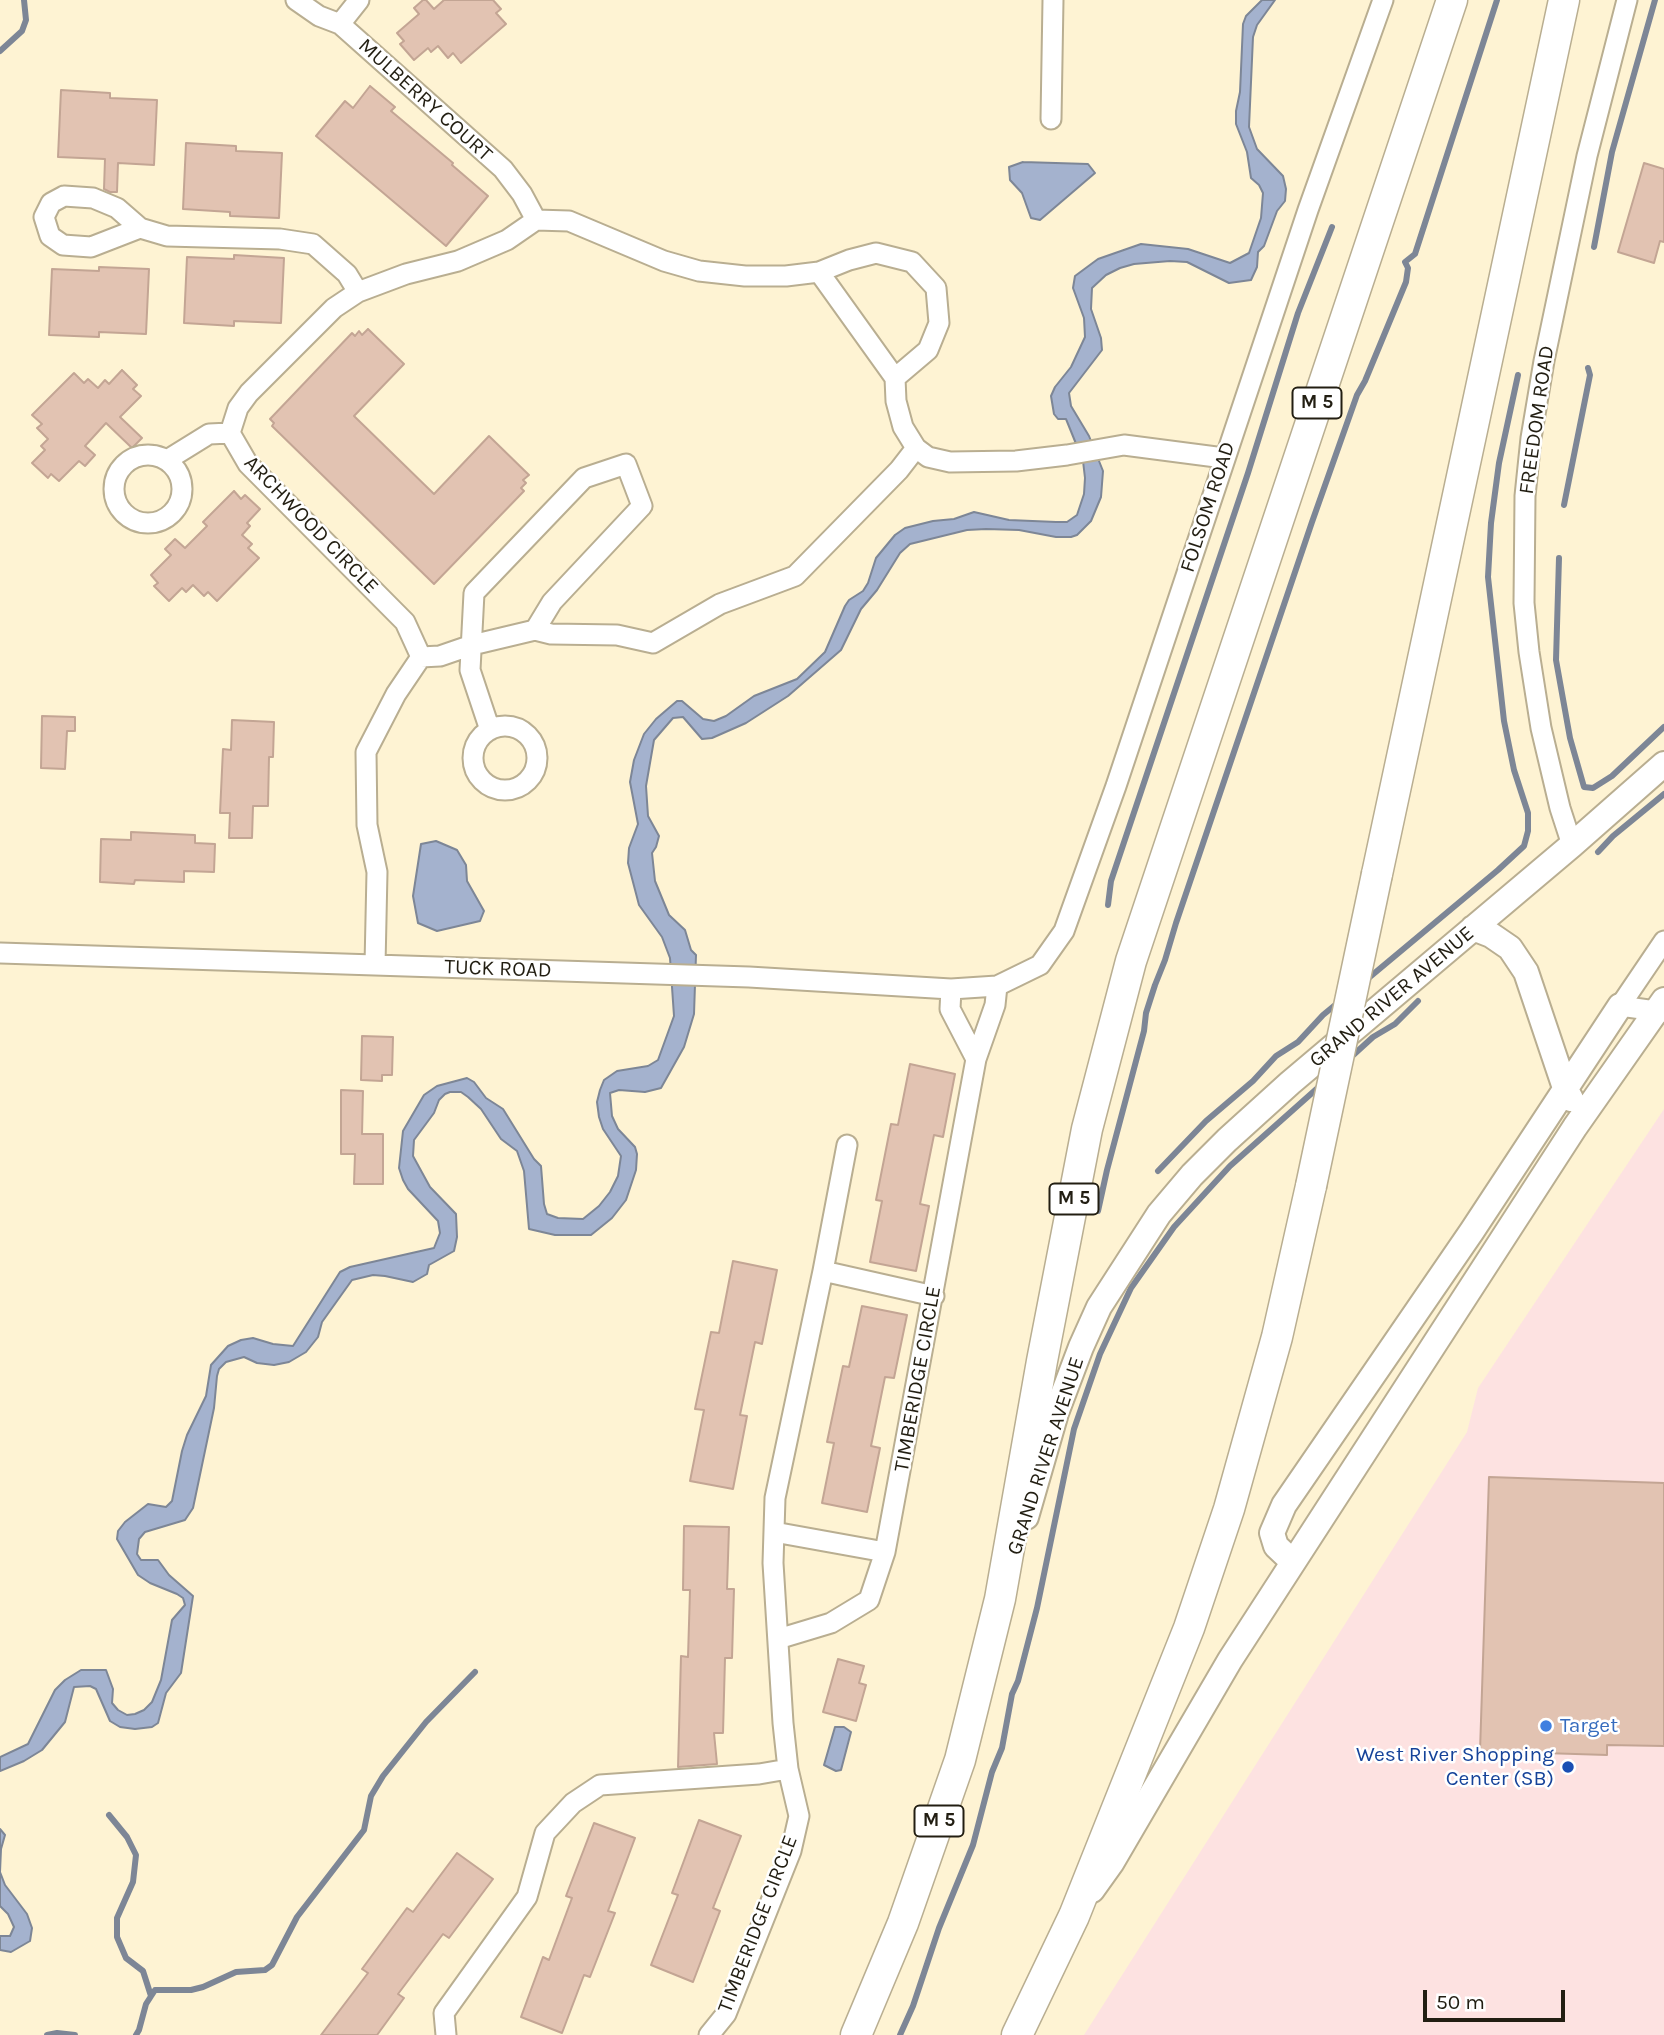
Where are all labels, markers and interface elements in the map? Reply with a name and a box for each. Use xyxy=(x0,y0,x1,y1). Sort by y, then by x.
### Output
street label: MULBERRY COURT xyxy=(353,33,497,167)
street label: FREEDOM ROAD xyxy=(1514,344,1560,496)
road number: M 5 xyxy=(1292,388,1342,418)
street label: FOLSOM ROAD xyxy=(1175,439,1241,575)
street label: ARCHWOOD CIRCLE xyxy=(238,451,384,599)
street label: GRAND RIVER AVENUE xyxy=(1305,921,1479,1073)
street label: TUCK ROAD xyxy=(444,955,552,983)
road number: M 5 xyxy=(1050,1184,1098,1214)
street label: TIMBERIDGE CIRCLE xyxy=(889,1284,947,1474)
street label: GRAND RIVER AVENUE xyxy=(1002,1354,1090,1558)
place label: Target xyxy=(1560,1713,1618,1739)
marker: Target xyxy=(1538,1718,1554,1734)
place label: West River Shopping Center (SB) xyxy=(1356,1742,1554,1792)
marker: West River Shopping Center (SB) xyxy=(1560,1759,1576,1775)
road number: M 5 xyxy=(914,1806,964,1837)
street label: TIMBERIDGE CIRCLE xyxy=(713,1832,803,2016)
scale bar xyxy=(1426,1976,1568,2020)
text: 50 m xyxy=(1436,1990,1485,2014)

